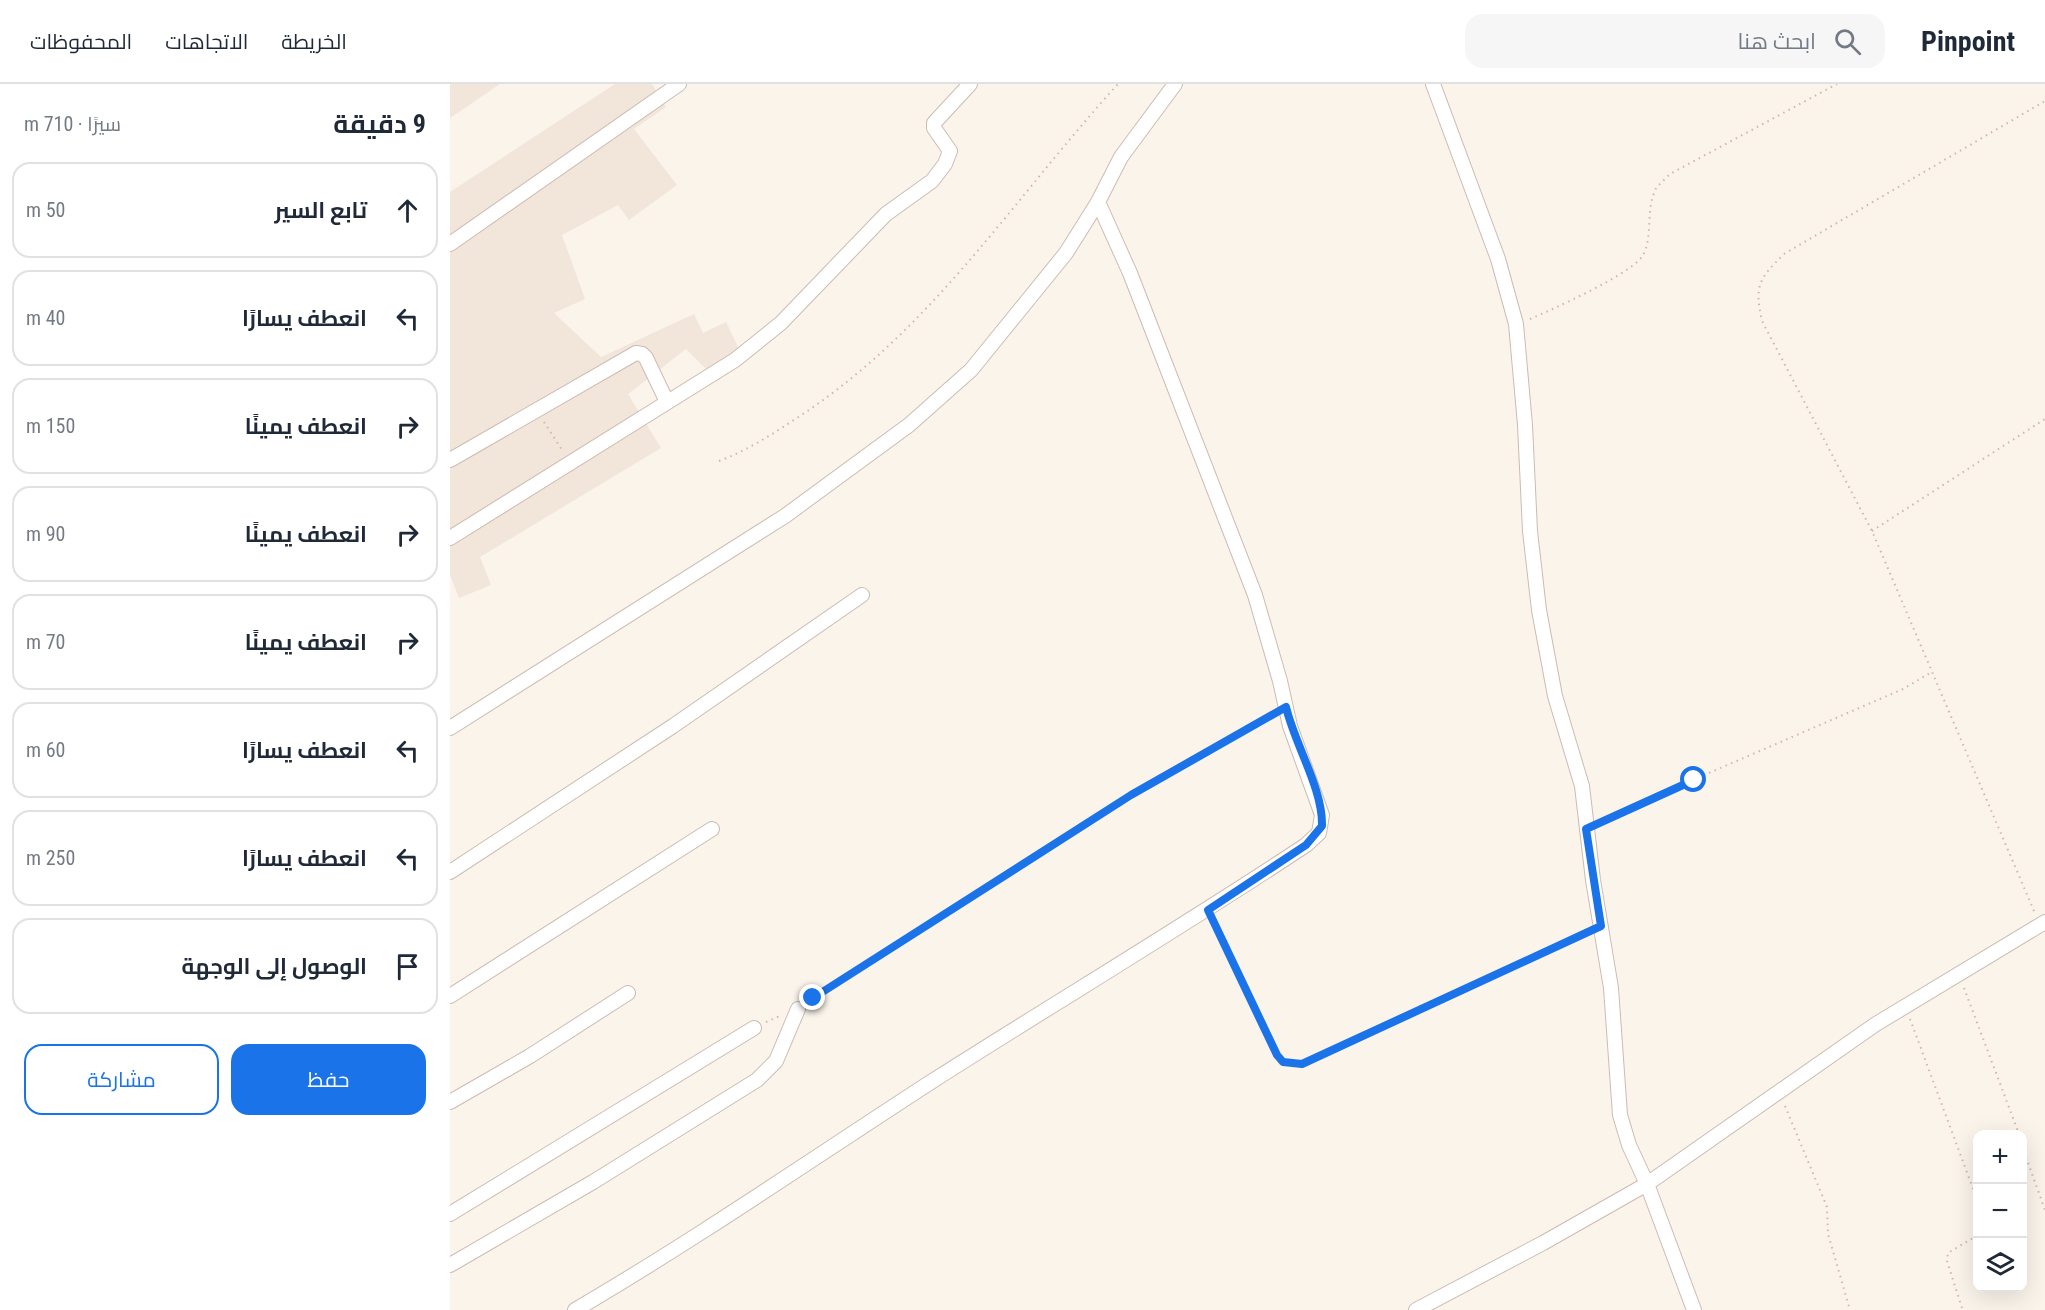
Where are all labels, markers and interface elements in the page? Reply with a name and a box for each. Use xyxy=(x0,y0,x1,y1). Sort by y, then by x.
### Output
search box xyxy=(1465,14,1885,68)
icon: search xyxy=(1831,25,1864,58)
text: Pinpoint xyxy=(1921,25,2015,58)
text: ابحث هنا xyxy=(1737,29,1816,54)
text: المحفوظات xyxy=(30,30,132,54)
text: الاتجاهات xyxy=(165,30,248,54)
text: الخريطة xyxy=(281,30,347,54)
text: 9 دقيقة xyxy=(333,109,426,139)
text: سيرًا · 710 m xyxy=(24,112,121,136)
icon: ahead xyxy=(391,194,424,227)
text: 50 m xyxy=(26,198,65,222)
text: تابع السير xyxy=(274,198,367,223)
icon: left xyxy=(391,302,424,335)
text: 40 m xyxy=(26,306,65,330)
text: انعطف يسارًا xyxy=(242,306,367,331)
icon: right xyxy=(391,410,424,443)
text: 150 m xyxy=(26,414,75,438)
text: انعطف يمينًا xyxy=(245,414,367,439)
icon: right xyxy=(391,518,424,551)
text: 90 m xyxy=(26,522,65,546)
text: انعطف يمينًا xyxy=(245,522,367,547)
icon: right xyxy=(391,626,424,659)
text: 70 m xyxy=(26,630,65,654)
text: انعطف يمينًا xyxy=(245,630,367,655)
icon: left xyxy=(391,734,424,767)
text: 60 m xyxy=(26,738,65,762)
text: انعطف يسارًا xyxy=(242,738,367,763)
route start xyxy=(1680,766,1706,792)
icon: left xyxy=(391,842,424,875)
text: 250 m xyxy=(26,846,75,870)
text: انعطف يسارًا xyxy=(242,846,367,871)
icon: arrive xyxy=(391,950,424,983)
text: الوصول إلى الوجهة xyxy=(182,954,367,979)
route end xyxy=(799,984,825,1010)
button: مشاركة xyxy=(24,1044,219,1115)
button: حفظ xyxy=(231,1044,426,1115)
map controls xyxy=(1973,1130,2027,1292)
button: + xyxy=(1973,1130,2027,1184)
button: − xyxy=(1973,1184,2027,1238)
button: layers xyxy=(1973,1238,2027,1292)

